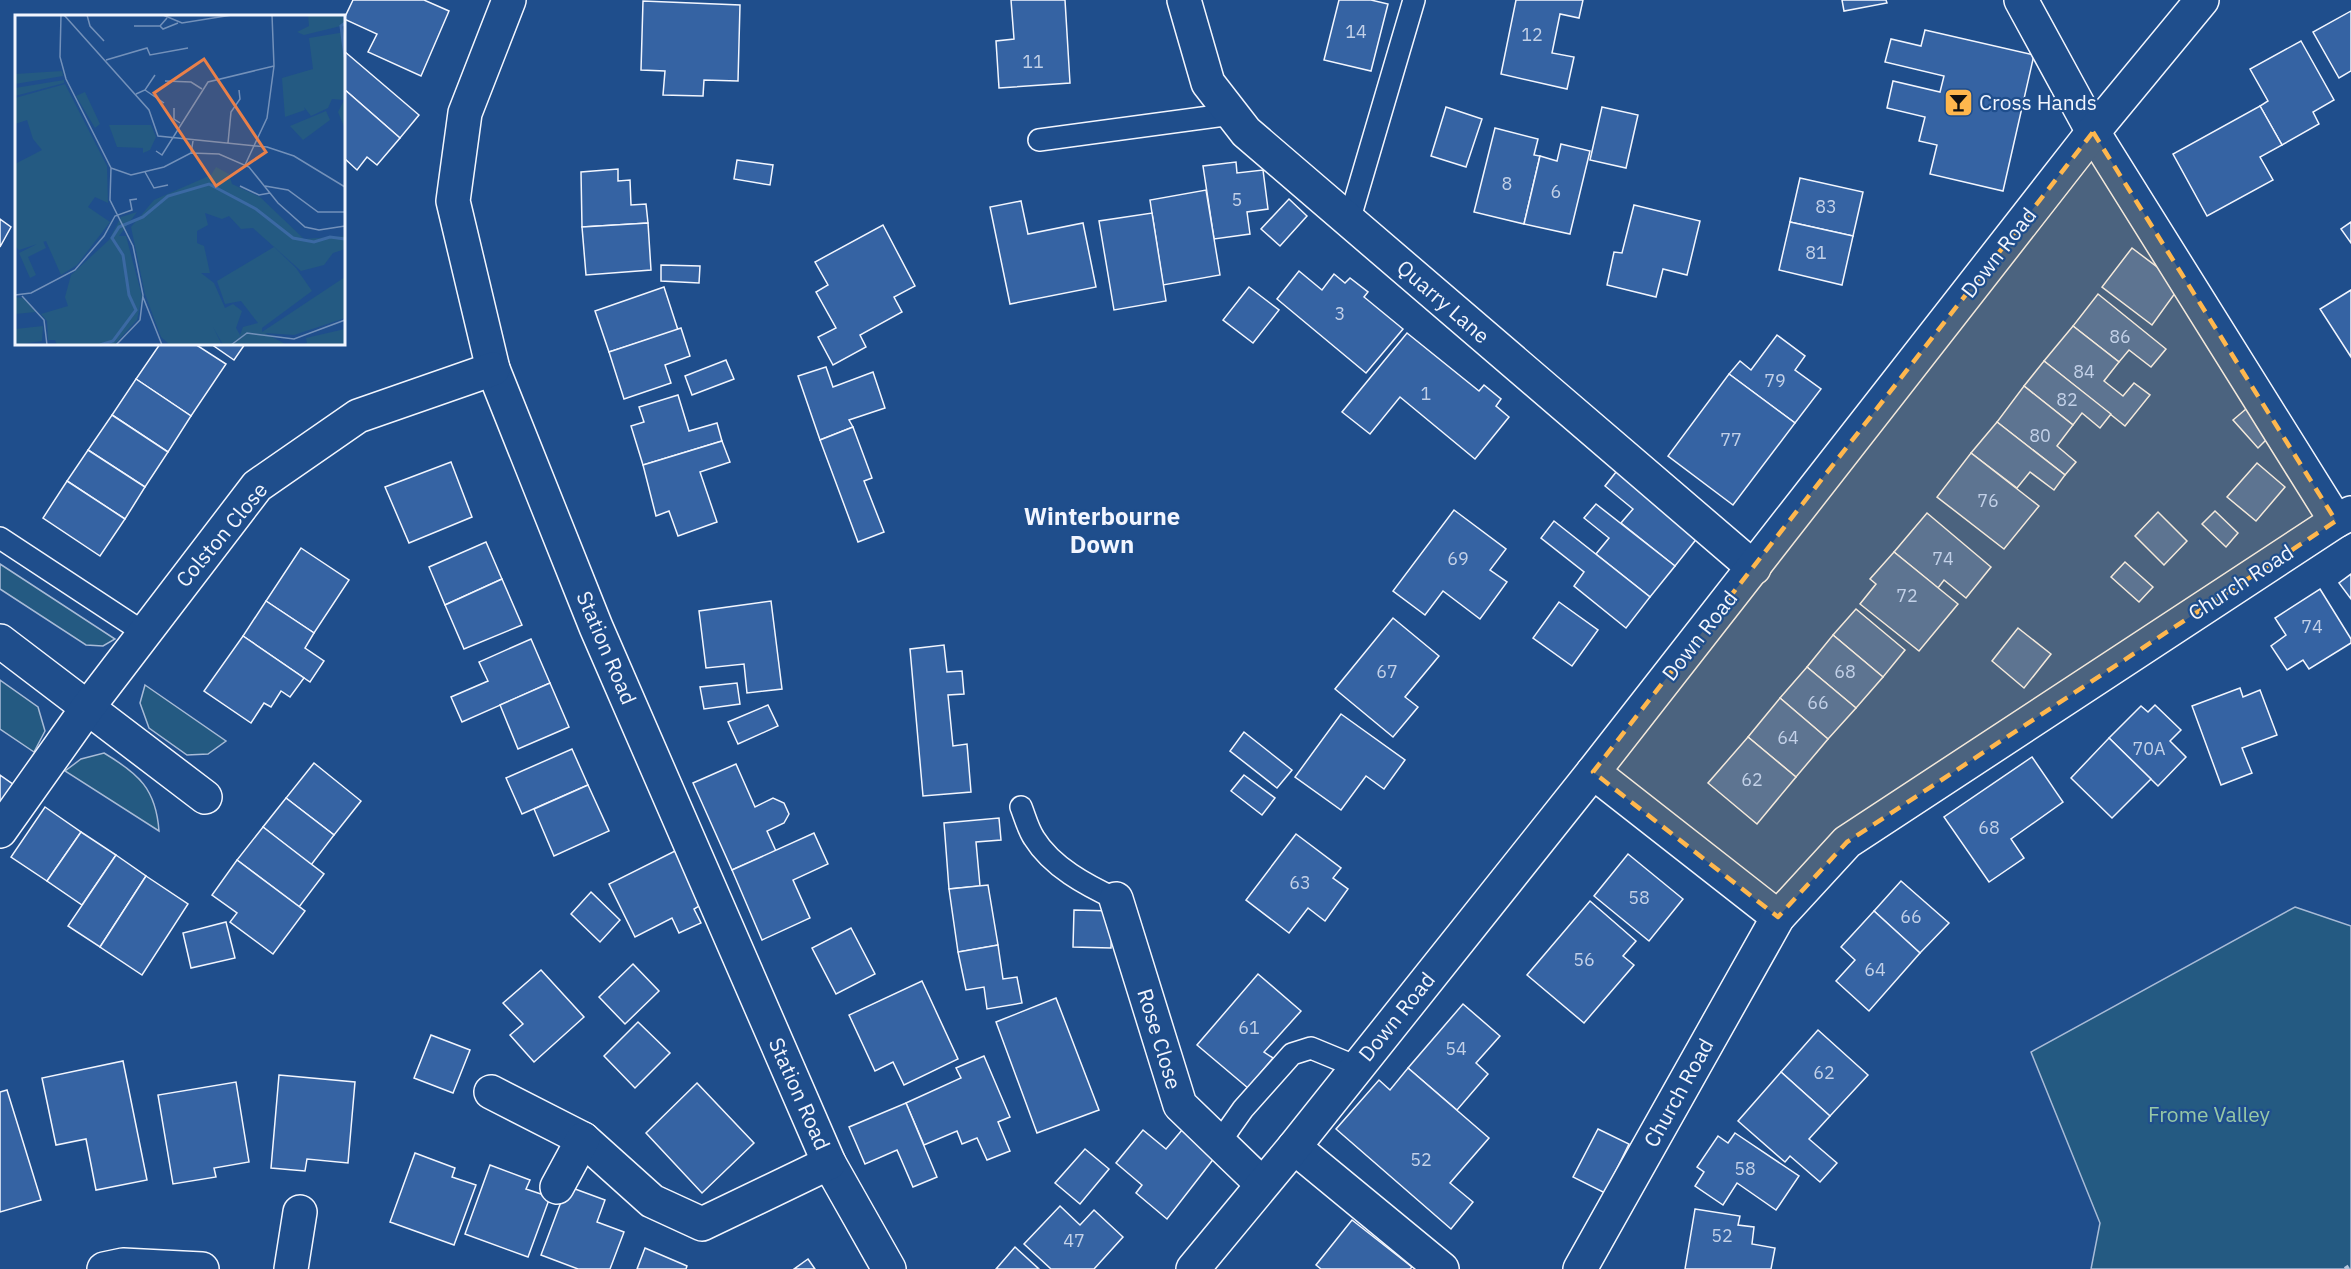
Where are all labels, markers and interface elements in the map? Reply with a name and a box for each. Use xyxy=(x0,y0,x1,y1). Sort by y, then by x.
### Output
inset map xyxy=(15,15,345,345)
house number: 14 xyxy=(1345,20,1367,43)
house number: 12 xyxy=(1521,23,1543,46)
house number: 11 xyxy=(1022,50,1044,73)
bar icon: Cross Hands xyxy=(1942,87,1974,119)
place label: Cross Hands xyxy=(1979,88,2097,116)
house number: 8 xyxy=(1502,172,1512,195)
house number: 6 xyxy=(1551,180,1561,203)
house number: 5 xyxy=(1232,188,1242,211)
house number: 83 xyxy=(1815,195,1837,218)
street label: Down Road xyxy=(1954,202,2042,303)
house number: 81 xyxy=(1805,241,1827,264)
street label: Quarry Lane xyxy=(1391,253,1496,349)
house number: 3 xyxy=(1335,302,1345,325)
house number: 86 xyxy=(2109,325,2131,348)
house number: 84 xyxy=(2073,360,2095,383)
house number: 79 xyxy=(1764,369,1786,392)
house number: 1 xyxy=(1421,382,1431,405)
house number: 82 xyxy=(2056,388,2078,411)
house number: 80 xyxy=(2029,424,2051,447)
house number: 77 xyxy=(1720,428,1742,451)
street label: Colston Close xyxy=(169,476,273,593)
house number: 76 xyxy=(1977,489,1999,512)
district label: Winterbourne Down xyxy=(1024,500,1180,560)
street label: Church Road xyxy=(2182,538,2298,627)
house number: 69 xyxy=(1447,547,1469,570)
house number: 74 xyxy=(1932,547,1954,570)
house number: 72 xyxy=(1896,584,1918,607)
street label: Down Road xyxy=(1655,585,1743,686)
street label: Station Road xyxy=(571,587,643,708)
house number: 74 xyxy=(2301,615,2323,638)
house number: 67 xyxy=(1376,660,1398,683)
house number: 68 xyxy=(1834,660,1856,683)
house number: 66 xyxy=(1807,691,1829,714)
house number: 64 xyxy=(1777,726,1799,749)
house number: 70A xyxy=(2132,737,2166,760)
house number: 62 xyxy=(1741,768,1763,791)
house number: 68 xyxy=(1978,816,2000,839)
house number: 63 xyxy=(1289,871,1311,894)
house number: 58 xyxy=(1628,886,1650,909)
house number: 66 xyxy=(1900,905,1922,928)
house number: 56 xyxy=(1573,948,1595,971)
house number: 64 xyxy=(1864,958,1886,981)
street label: Down Road xyxy=(1352,966,1441,1067)
street label: Rose Close xyxy=(1131,985,1189,1092)
house number: 61 xyxy=(1238,1016,1260,1039)
street label: Station Road xyxy=(763,1033,837,1154)
street label: Church Road xyxy=(1637,1033,1720,1152)
house number: 54 xyxy=(1445,1037,1467,1060)
house number: 62 xyxy=(1813,1061,1835,1084)
park label: Frome Valley xyxy=(2148,1100,2271,1128)
house number: 52 xyxy=(1410,1148,1432,1171)
house number: 58 xyxy=(1734,1157,1756,1180)
house number: 52 xyxy=(1711,1224,1733,1247)
house number: 47 xyxy=(1063,1229,1085,1252)

